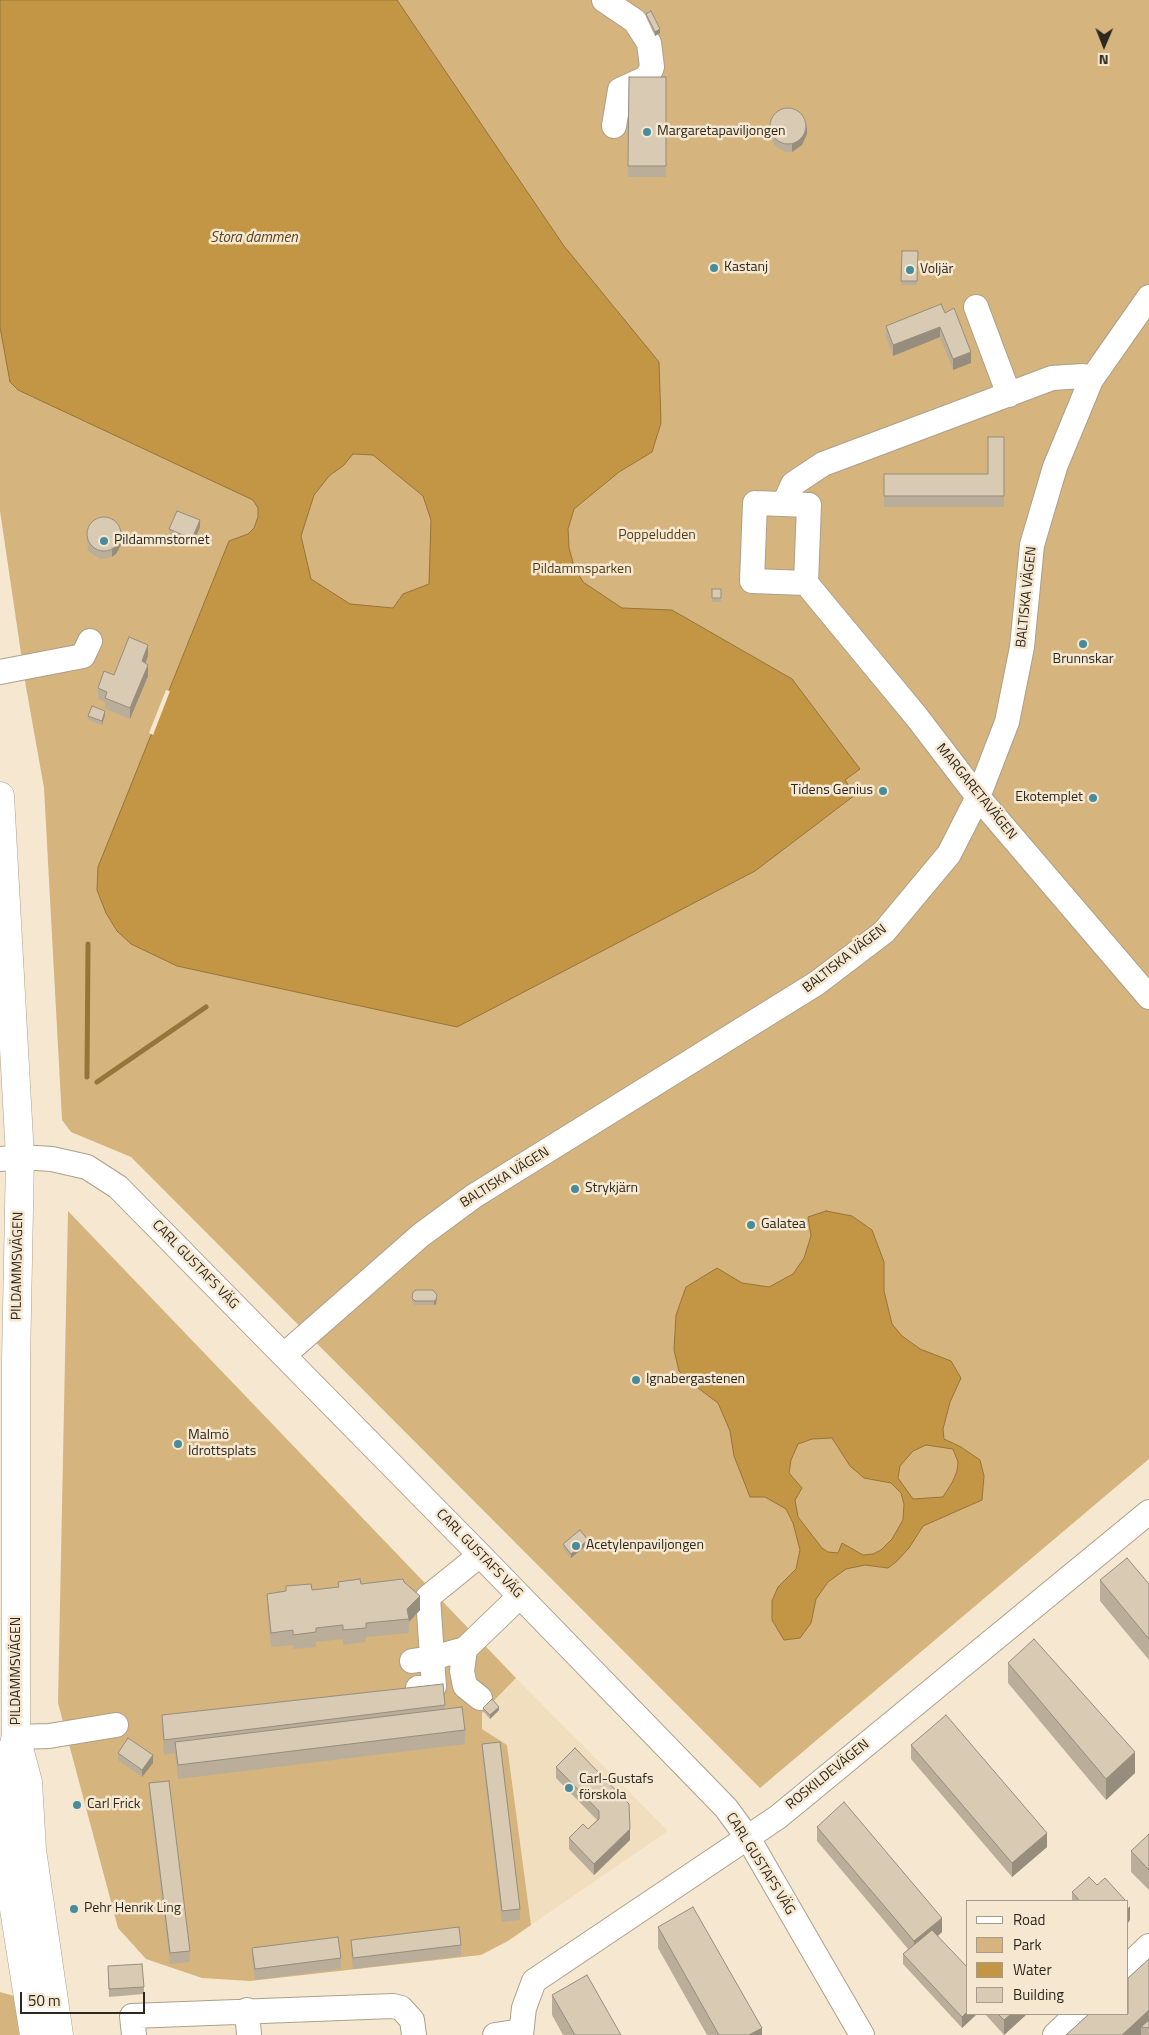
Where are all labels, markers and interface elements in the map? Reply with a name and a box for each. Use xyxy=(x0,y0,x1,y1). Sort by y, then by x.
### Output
north arrow xyxy=(1079,20,1129,70)
text: N xyxy=(1099,50,1109,71)
place label: Margaretapaviljongen xyxy=(657,124,786,140)
marker: Margaretapaviljongen xyxy=(641,126,653,138)
water label: Stora dammen xyxy=(210,229,298,247)
place label: Kastanj xyxy=(724,260,768,276)
marker: Kastanj xyxy=(708,262,720,274)
place label: Voljär xyxy=(920,262,953,278)
marker: Voljär xyxy=(904,264,916,276)
park label: Poppeludden xyxy=(618,528,696,544)
place label: Pildammstornet xyxy=(114,533,210,549)
marker: Pildammstornet xyxy=(98,535,110,547)
street label: BALTISKA VÄGEN xyxy=(1013,546,1041,648)
park label: Pildammsparken xyxy=(532,562,632,578)
marker: Brunnskar xyxy=(1077,638,1089,650)
place label: Brunnskar xyxy=(1053,652,1113,668)
street label: MARGARETAVÄGEN xyxy=(932,741,1020,843)
place label: Tidens Genius xyxy=(791,783,873,799)
marker: Tidens Genius xyxy=(877,785,889,797)
place label: Ekotemplet xyxy=(1015,790,1083,806)
marker: Ekotemplet xyxy=(1087,792,1099,804)
street label: BALTISKA VÄGEN xyxy=(800,921,890,997)
street label: BALTISKA VÄGEN xyxy=(457,1144,553,1212)
place label: Strykjärn xyxy=(585,1181,638,1197)
marker: Strykjärn xyxy=(569,1183,581,1195)
street label: PILDAMMSVÄGEN xyxy=(9,1212,27,1320)
street label: CARL GUSTAFS VÄG xyxy=(148,1217,242,1313)
place label: Galatea xyxy=(761,1217,806,1233)
marker: Galatea xyxy=(745,1219,757,1231)
place label: Ignabergastenen xyxy=(646,1372,745,1388)
marker: Ignabergastenen xyxy=(630,1374,642,1386)
place label: Malmö Idrottsplats xyxy=(188,1428,256,1460)
marker: Malmö Idrottsplats xyxy=(172,1438,184,1450)
street label: CARL GUSTAFS VÄG xyxy=(432,1506,526,1602)
place label: Acetylenpaviljongen xyxy=(586,1538,704,1554)
marker: Acetylenpaviljongen xyxy=(570,1540,582,1552)
street label: PILDAMMSVÄGEN xyxy=(9,1617,25,1725)
street label: ROSKILDEVÄGEN xyxy=(783,1736,873,1814)
place label: Carl-Gustafs förskola xyxy=(579,1772,653,1804)
marker: Carl-Gustafs förskola xyxy=(563,1782,575,1794)
place label: Carl Frick xyxy=(87,1797,141,1813)
marker: Carl Frick xyxy=(71,1799,83,1811)
street label: CARL GUSTAFS VÄG xyxy=(722,1810,798,1918)
legend xyxy=(966,1900,1129,2015)
place label: Pehr Henrik Ling xyxy=(84,1901,181,1917)
marker: Pehr Henrik Ling xyxy=(68,1903,80,1915)
text: Road xyxy=(1013,1908,1045,1931)
text: Park xyxy=(1013,1933,1042,1956)
text: Water xyxy=(1013,1958,1052,1981)
scale bar xyxy=(22,1982,148,2014)
text: Building xyxy=(1013,1983,1064,2006)
text: 50 m xyxy=(28,1989,61,2012)

